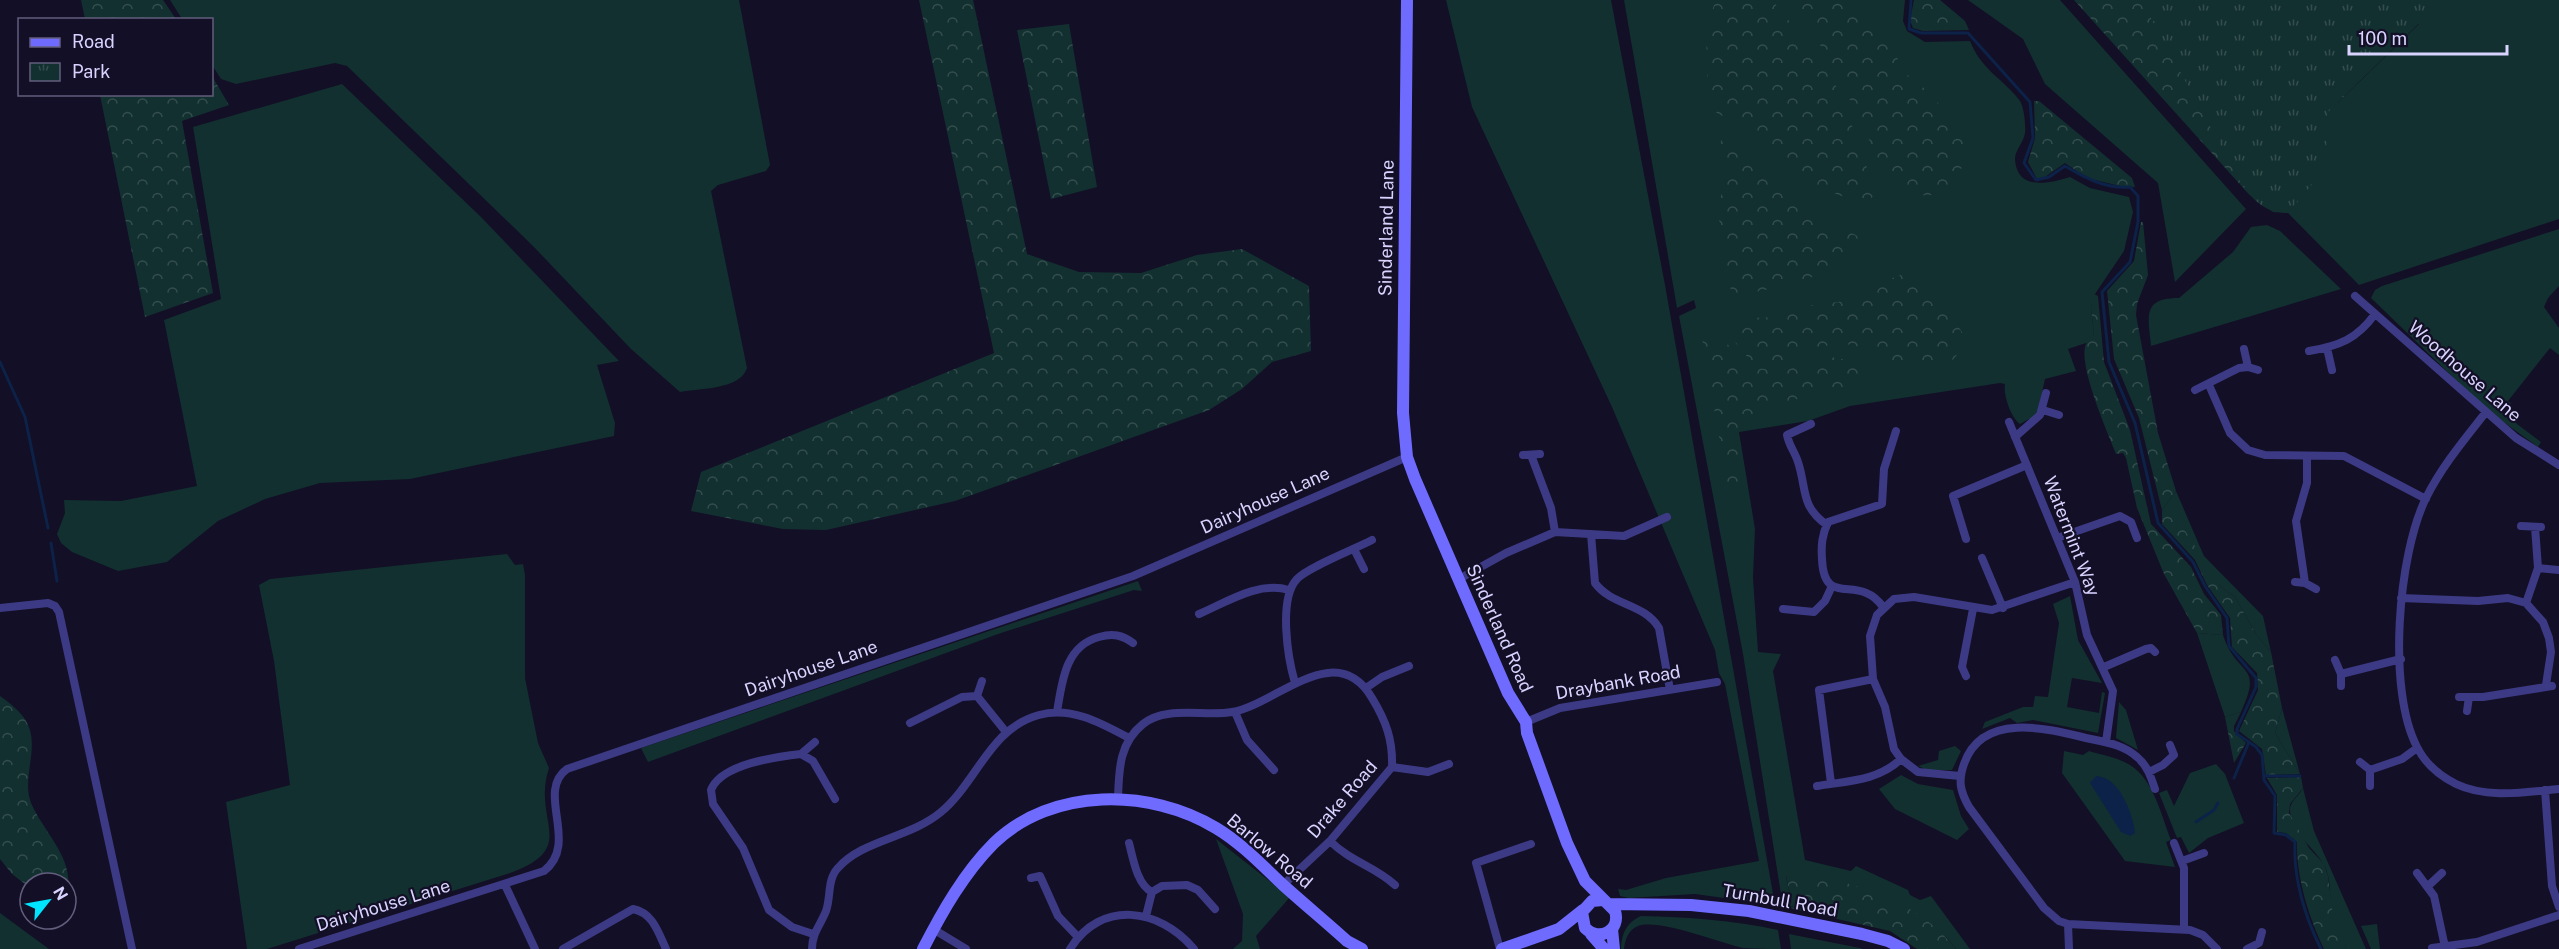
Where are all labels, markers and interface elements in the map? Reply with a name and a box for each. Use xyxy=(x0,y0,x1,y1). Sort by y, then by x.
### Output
legend xyxy=(18,18,213,96)
scale bar xyxy=(2349,18,2506,56)
text: 100 m xyxy=(2358,28,2407,49)
text: Road xyxy=(72,31,115,52)
text: Park xyxy=(72,61,110,82)
street label: Sinderland Lane xyxy=(1374,160,1398,296)
street label: Woodhouse Lane xyxy=(2404,316,2526,426)
street label: Dairyhouse Lane xyxy=(1197,462,1333,538)
street label: Watermint Way xyxy=(2039,473,2105,599)
street label: Sinderland Road xyxy=(1462,560,1538,696)
street label: Dairyhouse Lane xyxy=(742,635,880,701)
street label: Draybank Road xyxy=(1554,661,1682,703)
street label: Drake Road xyxy=(1303,756,1381,842)
street label: Barlow Road xyxy=(1223,809,1317,893)
north arrow xyxy=(18,871,78,931)
street label: Dairyhouse Lane xyxy=(313,875,453,935)
street label: Turnbull Road xyxy=(1721,880,1839,920)
text: N xyxy=(49,883,72,904)

